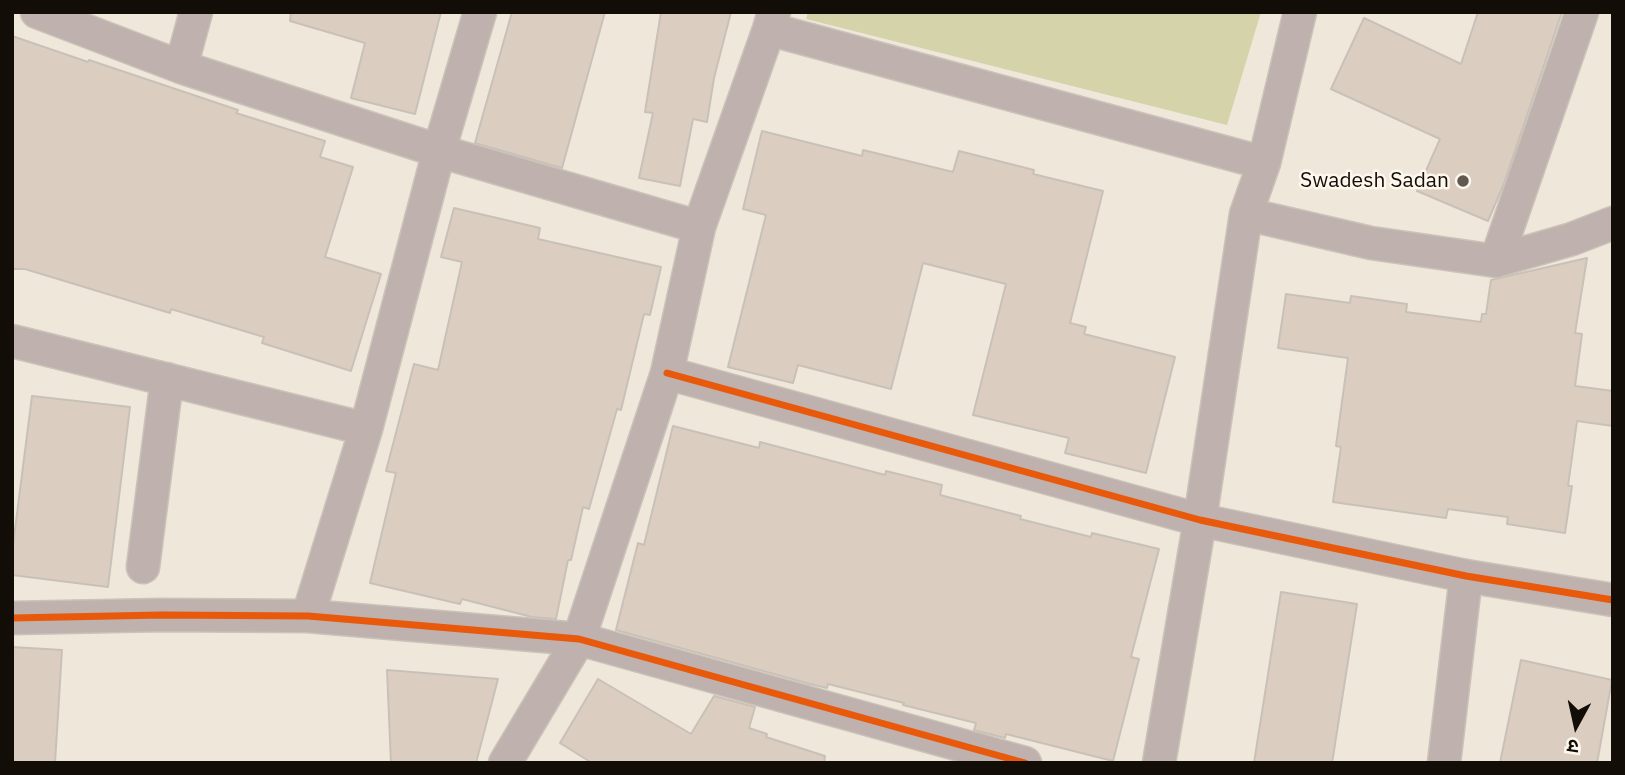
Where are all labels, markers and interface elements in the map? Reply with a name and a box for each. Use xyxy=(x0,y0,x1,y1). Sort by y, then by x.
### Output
place label: Swadesh Sadan xyxy=(1300,168,1449,194)
marker: Swadesh Sadan xyxy=(1455,173,1471,189)
north arrow xyxy=(1541,691,1611,761)
text: उ xyxy=(1566,734,1580,759)

